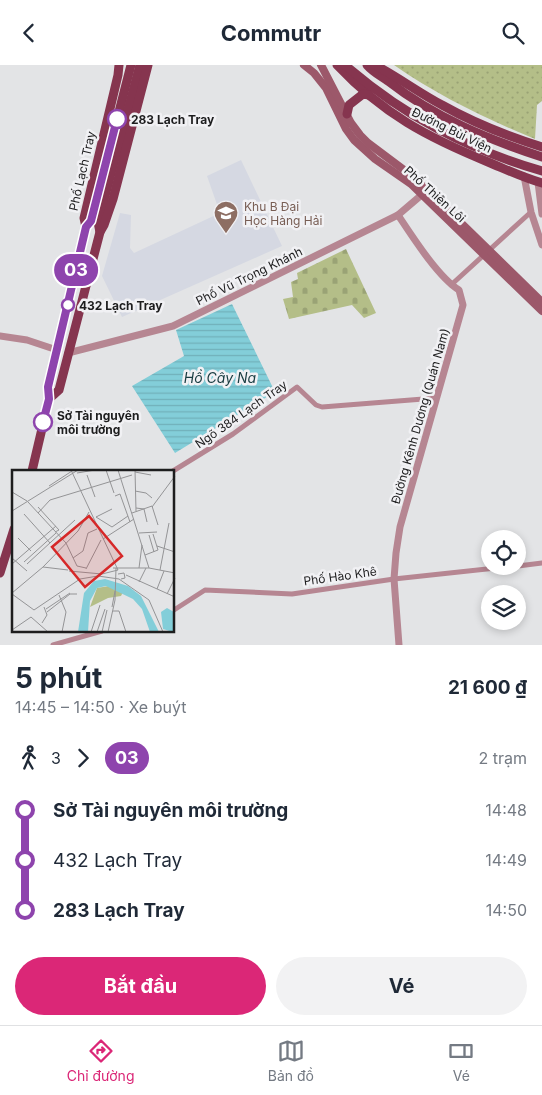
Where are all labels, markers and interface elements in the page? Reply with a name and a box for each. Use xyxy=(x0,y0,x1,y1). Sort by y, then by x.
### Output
icon: back xyxy=(15,19,43,47)
icon: search xyxy=(499,19,527,47)
text: Commutr xyxy=(221,20,321,46)
street label: Đường Bùi Viện xyxy=(410,104,494,156)
marker: 283 Lạch Tray xyxy=(107,109,127,129)
place label: 283 Lạch Tray xyxy=(131,112,215,127)
street label: Phố Lạch Tray xyxy=(66,130,98,212)
street label: Phố Thiên Lôi xyxy=(401,163,469,226)
place label: Khu B Đại Học Hàng Hải xyxy=(244,199,322,228)
school or university icon: Khu B Đại Học Hàng Hải xyxy=(213,200,239,234)
street label: Phố Vũ Trọng Khánh xyxy=(193,244,305,308)
line badge: 03 xyxy=(54,254,98,286)
text: 03 xyxy=(64,259,88,280)
marker: 432 Lạch Tray xyxy=(61,298,75,312)
place label: 432 Lạch Tray xyxy=(79,298,163,313)
street label: Đường Kênh Dương (Quán Nam) xyxy=(388,326,452,506)
water label: Hồ Cây Na xyxy=(184,369,257,386)
street label: Ngõ 384 Lạch Tray xyxy=(192,377,290,451)
place label: Sở Tài nguyên môi trường xyxy=(57,408,139,437)
marker: Sở Tài nguyên môi trường xyxy=(33,412,53,432)
inset map xyxy=(12,470,175,633)
map controls xyxy=(481,530,526,630)
button: locate xyxy=(481,530,526,575)
street label: Phố Hào Khê xyxy=(302,563,378,589)
button: layers xyxy=(481,585,526,630)
text: 5 phút xyxy=(15,661,102,695)
text: 21 600 ₫ xyxy=(448,676,527,699)
text: 14:45 – 14:50 · Xe buýt xyxy=(15,697,186,717)
icon: walk xyxy=(15,744,43,772)
icon: forward xyxy=(69,744,97,772)
text: 03 xyxy=(115,747,139,768)
text: 3 xyxy=(51,748,61,768)
text: 2 trạm xyxy=(478,748,527,768)
text: Sở Tài nguyên môi trường xyxy=(53,799,288,822)
text: 14:48 xyxy=(485,800,527,820)
text: 432 Lạch Tray xyxy=(53,849,182,872)
text: 14:49 xyxy=(485,850,527,870)
text: 283 Lạch Tray xyxy=(53,899,185,922)
text: 14:50 xyxy=(486,900,527,920)
button: Bắt đầu xyxy=(15,957,266,1015)
button: Vé xyxy=(276,957,527,1015)
tab: Chỉ đường xyxy=(67,1037,134,1084)
tab: Bản đồ xyxy=(268,1037,314,1084)
tab: Vé xyxy=(447,1037,475,1084)

